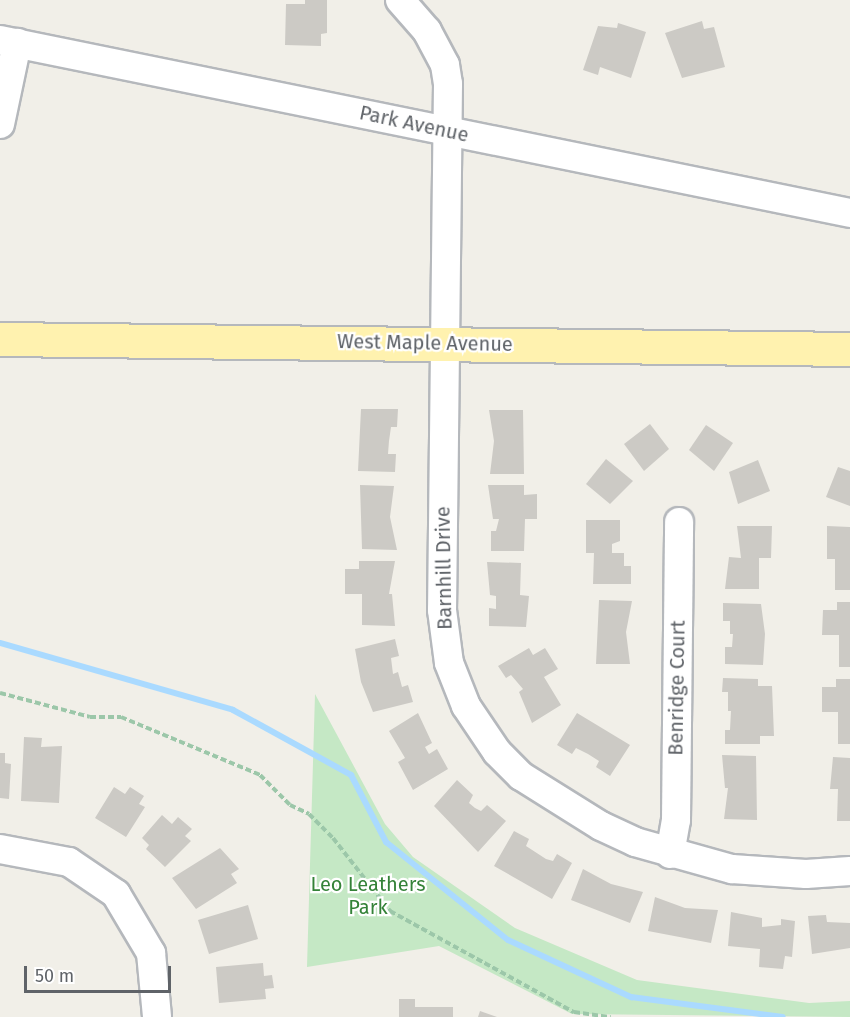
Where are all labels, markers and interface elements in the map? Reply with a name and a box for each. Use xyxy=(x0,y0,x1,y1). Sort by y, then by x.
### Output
street label: Park Avenue xyxy=(357,101,471,147)
street label: West Maple Avenue xyxy=(337,329,513,357)
street label: Barnhill Drive xyxy=(431,506,457,630)
street label: Benridge Court xyxy=(664,620,690,756)
park label: Leo Leathers Park xyxy=(311,873,425,920)
scale bar xyxy=(27,954,174,992)
text: 50 m xyxy=(35,965,74,987)

